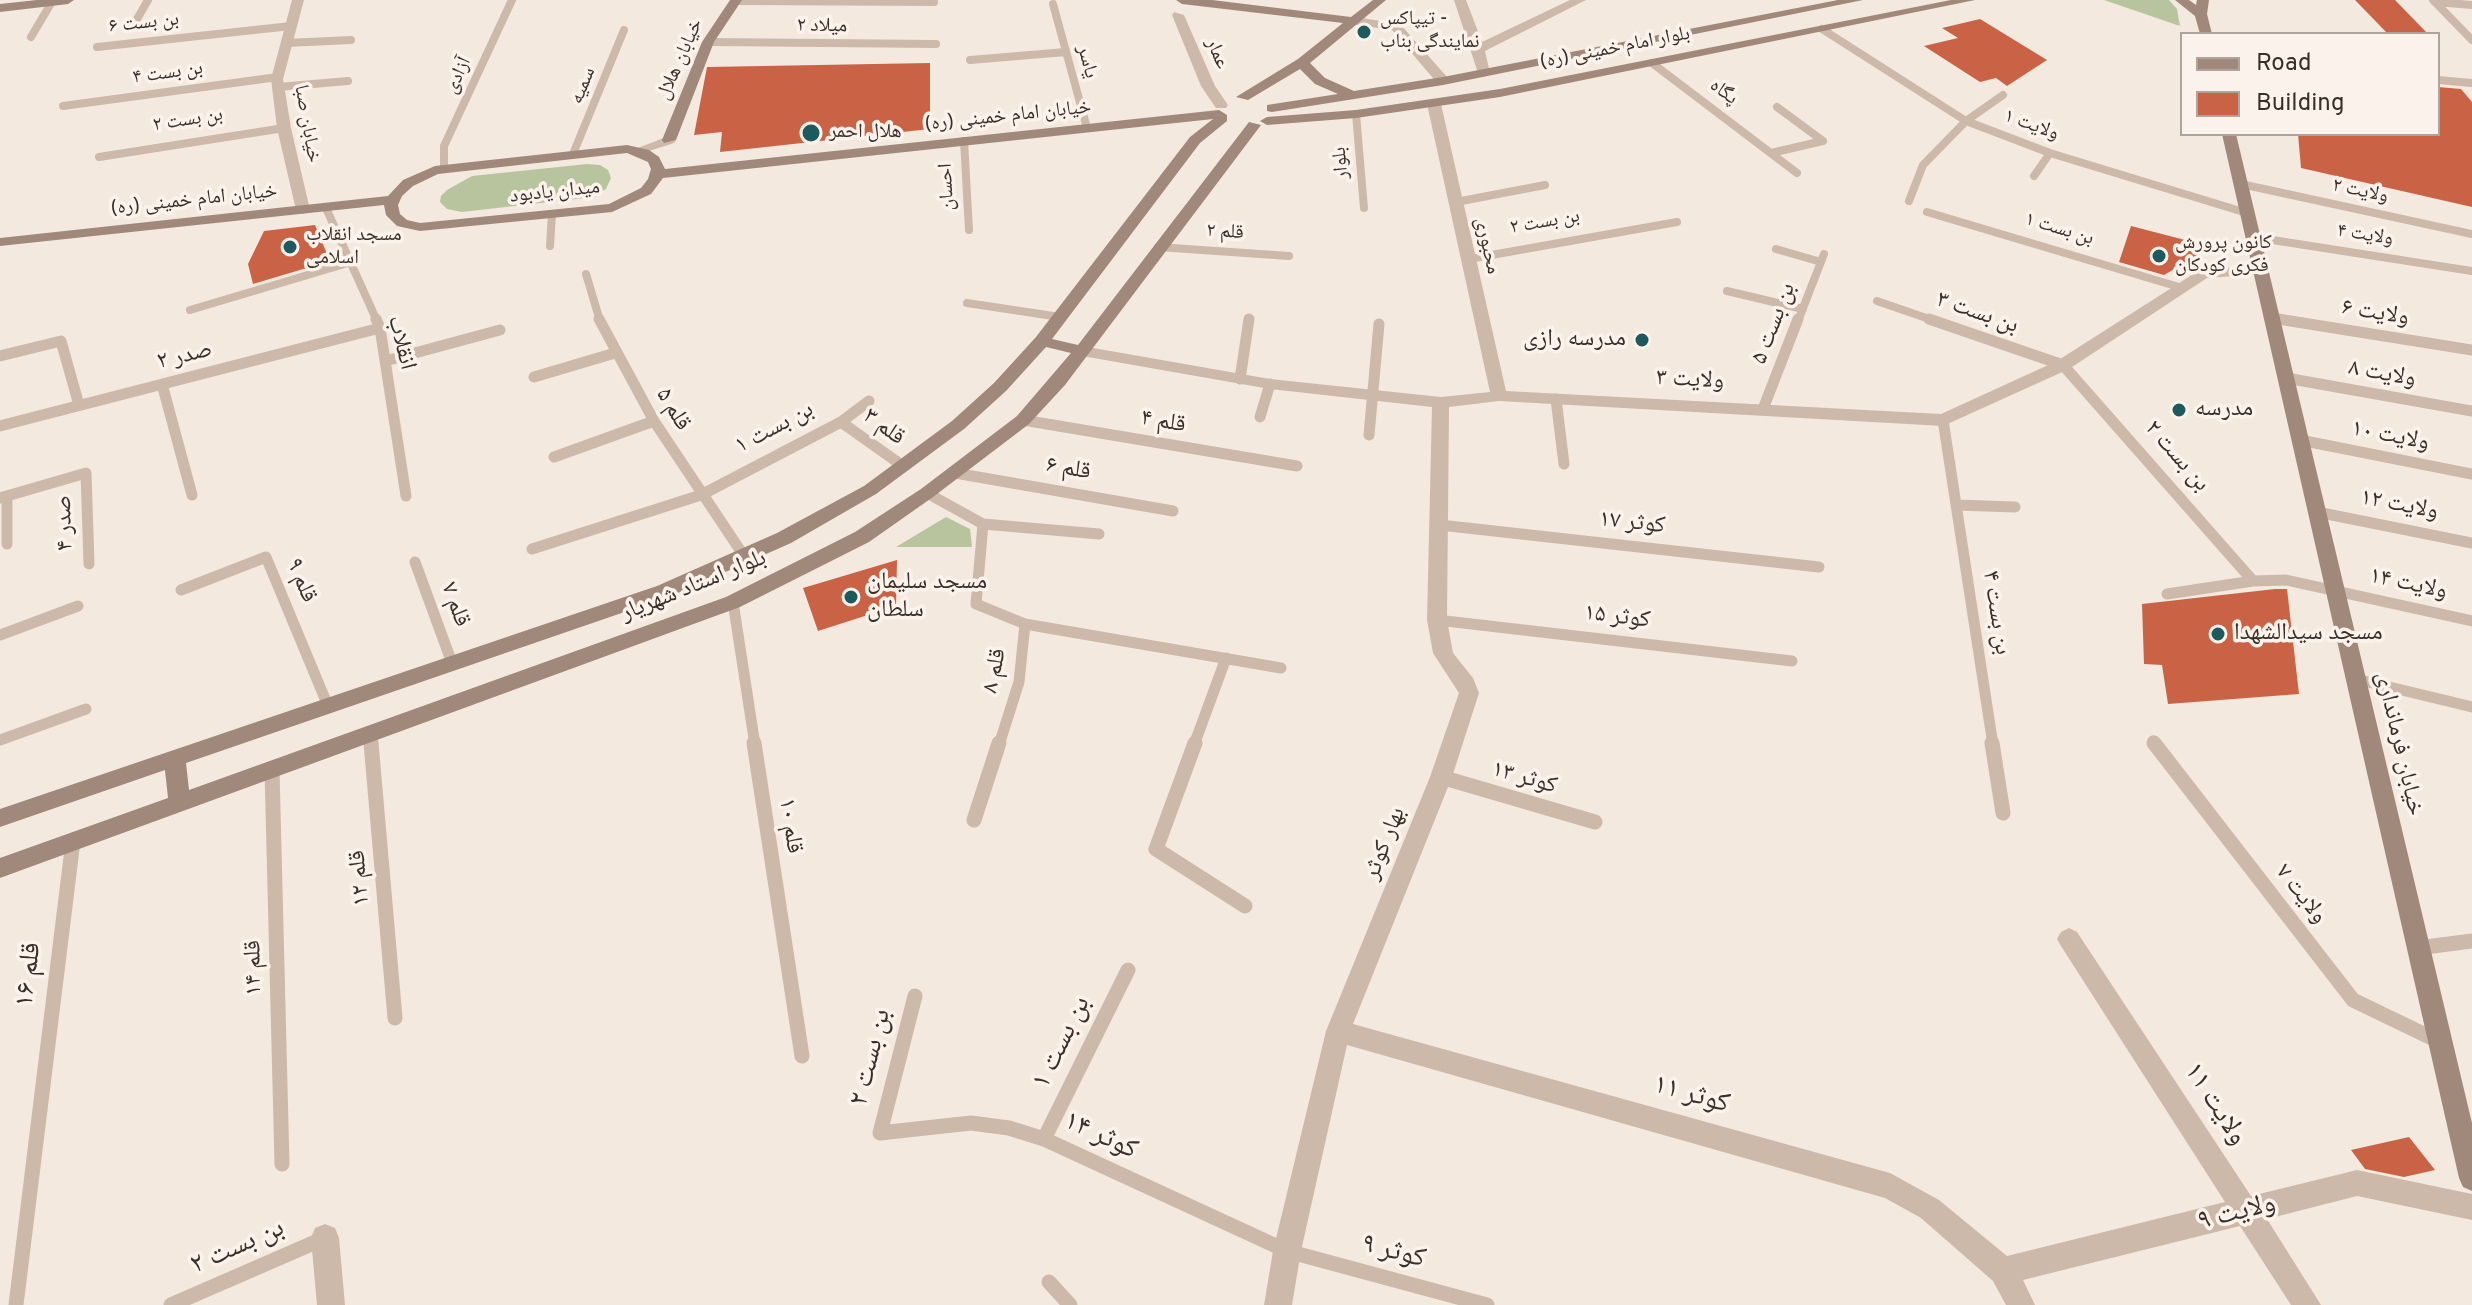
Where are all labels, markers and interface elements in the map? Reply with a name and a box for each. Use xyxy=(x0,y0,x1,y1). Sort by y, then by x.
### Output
street label: بن بست ۶ xyxy=(108,8,180,40)
place label: تیپاکس - نمایندگی بناب xyxy=(1380,8,1480,55)
street label: میلاد ۲ xyxy=(797,15,847,39)
street label: خیابان هلال xyxy=(653,16,709,104)
marker: تیپاکس - نمایندگی بناب xyxy=(1355,23,1373,41)
street label: بلوار امام خمینی (ره) xyxy=(1538,23,1692,75)
legend xyxy=(2180,32,2440,136)
street label: عمار xyxy=(1199,35,1233,73)
street label: یاسر xyxy=(1070,43,1102,81)
text: Road xyxy=(2256,49,2312,79)
street label: آزادی xyxy=(440,54,478,98)
street label: بن بست ۴ xyxy=(131,57,205,91)
street label: سمیه xyxy=(566,64,602,108)
street label: پگاه xyxy=(1704,75,1742,111)
street label: خیابان صبا xyxy=(287,83,325,165)
text: Building xyxy=(2256,89,2345,119)
street label: خیابان امام خمینی (ره) xyxy=(923,96,1093,138)
street label: بن بست ۲ xyxy=(151,104,225,138)
street label: ولایت ۱ xyxy=(2000,105,2062,147)
place label: هلال احمر xyxy=(829,121,902,145)
marker: هلال احمر xyxy=(800,122,822,144)
street label: بلوار xyxy=(1329,146,1355,180)
street label: احسان xyxy=(935,163,961,211)
street label: ولایت ۲ xyxy=(2330,174,2390,210)
street label: میدان یادبود xyxy=(509,176,601,210)
street label: خیابان امام خمینی (ره) xyxy=(109,180,279,222)
street label: بن بست ۲ xyxy=(1508,205,1582,241)
street label: بن بست ۱ xyxy=(2022,208,2096,252)
street label: محبوری xyxy=(1468,215,1504,277)
street label: قلم ۲ xyxy=(1205,220,1245,246)
street label: ولایت ۴ xyxy=(2335,220,2395,252)
place label: مسجد انقلاب اسلامی xyxy=(306,224,402,271)
place label: کانون پرورش فکری کودکان xyxy=(2175,232,2272,279)
marker: مسجد انقلاب اسلامی xyxy=(281,238,299,256)
marker: کانون پرورش فکری کودکان xyxy=(2150,247,2168,265)
street label: بن بست ۵ xyxy=(1746,279,1804,369)
street label: بن بست ۳ xyxy=(1932,287,2022,341)
street label: ولایت ۶ xyxy=(2339,294,2411,334)
street label: انقلاب xyxy=(379,313,421,373)
place label: مدرسه رازی xyxy=(1523,326,1626,354)
marker: مدرسه رازی xyxy=(1633,331,1651,349)
street label: صدر ۲ xyxy=(154,336,216,378)
street label: ولایت ۸ xyxy=(2346,355,2418,395)
street label: ولایت ۳ xyxy=(1655,365,1725,397)
street label: قلم ۵ xyxy=(648,383,696,437)
street label: بن بست ۱ xyxy=(731,396,819,462)
place label: مدرسه xyxy=(2195,396,2253,424)
marker: مدرسه xyxy=(2170,401,2188,419)
street label: قلم ۳ xyxy=(856,403,910,453)
street label: قلم ۴ xyxy=(1138,405,1188,441)
street label: ولایت ۱۰ xyxy=(2349,415,2431,459)
street label: بن بست ۲ xyxy=(2137,416,2215,498)
street label: قلم ۶ xyxy=(1043,452,1093,488)
street label: ولایت ۱۲ xyxy=(2358,484,2440,528)
street label: صدر ۴ xyxy=(51,495,81,551)
street label: کوثر ۱۷ xyxy=(1598,506,1666,542)
street label: بلوار استاد شهریار xyxy=(617,545,771,629)
street label: قلم ۹ xyxy=(278,555,322,607)
street label: ولایت ۱۴ xyxy=(2367,563,2449,607)
place label: مسجد سلیمان سلطان xyxy=(867,569,987,625)
street label: بن بست ۴ xyxy=(1974,569,2016,657)
street label: قلم ۷ xyxy=(433,579,475,631)
marker: مسجد سلیمان سلطان xyxy=(842,588,860,606)
street label: کوثر ۱۵ xyxy=(1582,600,1652,636)
place label: مسجد سیدالشهدا xyxy=(2234,620,2383,648)
marker: مسجد سیدالشهدا xyxy=(2209,625,2227,643)
street label: قلم ۸ xyxy=(978,646,1014,696)
street label: خیابان فرمانداری xyxy=(2367,669,2429,819)
street label: کوثر ۱۳ xyxy=(1488,756,1560,802)
street label: قلم ۱۰ xyxy=(770,796,808,856)
street label: بهار کوثر xyxy=(1358,803,1414,885)
street label: قلم ۱۲ xyxy=(344,849,378,907)
street label: ولایت ۷ xyxy=(2268,859,2332,931)
street label: قلم ۱۴ xyxy=(240,940,270,996)
street label: قلم ۱۶ xyxy=(9,941,51,1009)
street label: بن بست ۱ xyxy=(1026,991,1100,1095)
street label: بن بست ۲ xyxy=(844,1006,900,1110)
street label: ولایت ۱۱ xyxy=(2175,1057,2253,1153)
street label: کوثر ۱۱ xyxy=(1649,1069,1733,1123)
street label: کوثر ۱۴ xyxy=(1058,1105,1142,1169)
street label: ولایت ۹ xyxy=(2194,1188,2280,1240)
street label: بن بست ۲ xyxy=(186,1213,290,1283)
street label: کوثر ۹ xyxy=(1357,1228,1429,1278)

